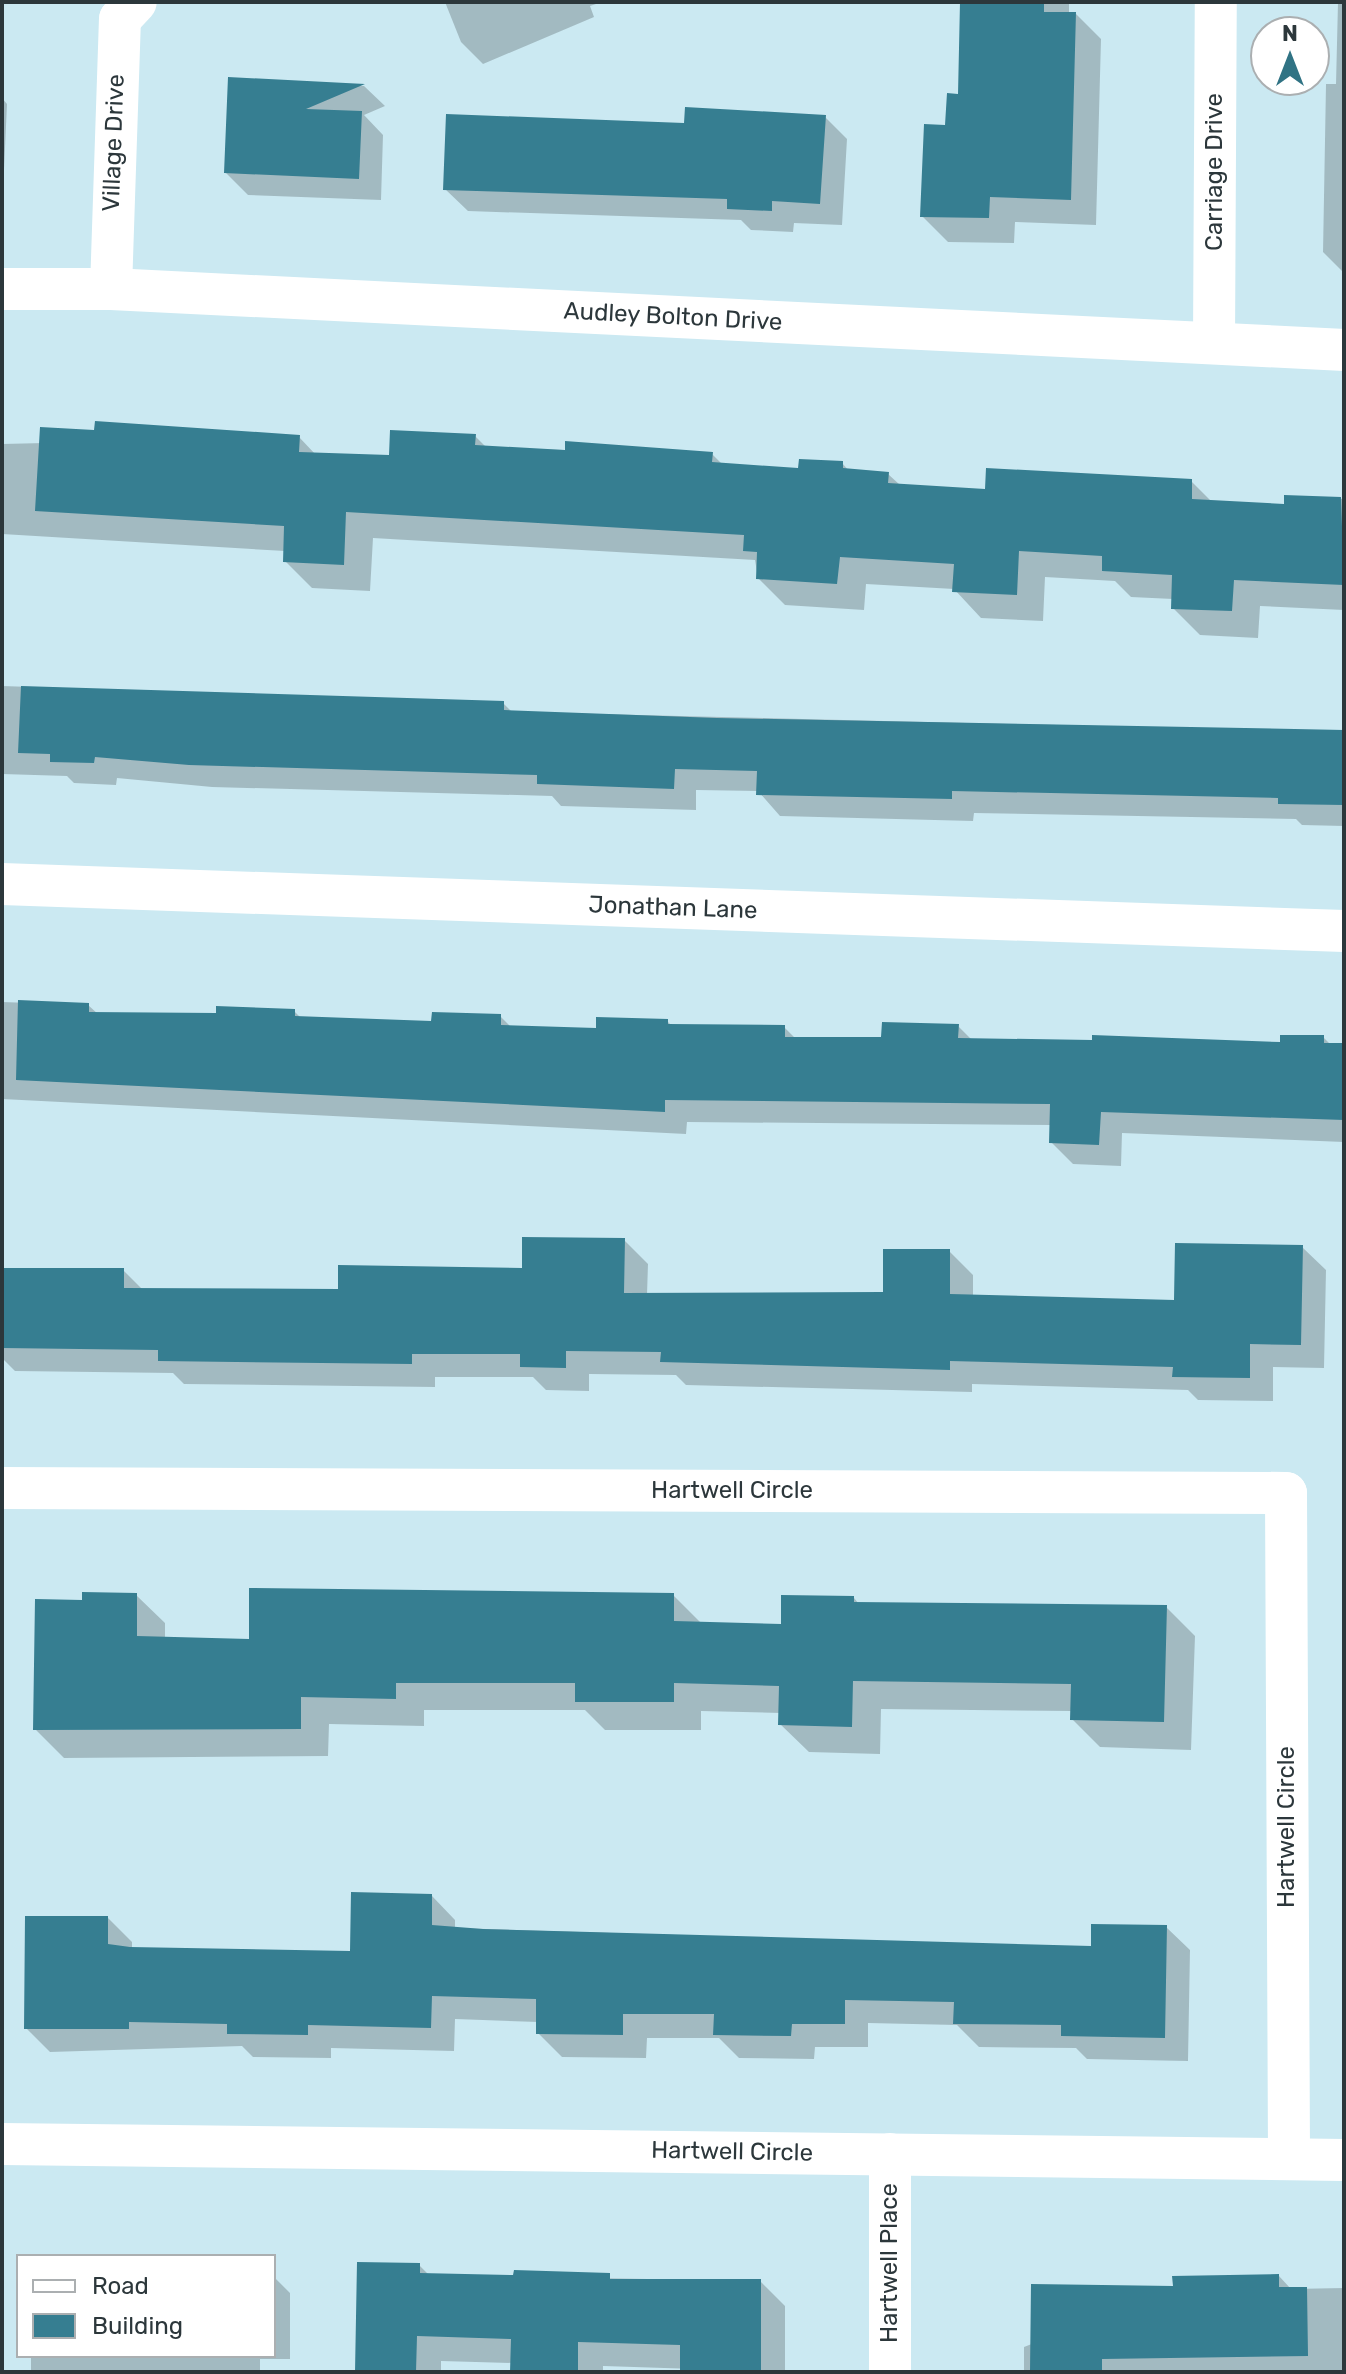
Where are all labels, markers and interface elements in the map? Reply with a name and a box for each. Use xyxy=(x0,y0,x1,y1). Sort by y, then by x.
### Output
north arrow xyxy=(1250,16,1330,96)
text: N xyxy=(1282,20,1298,47)
street label: Village Drive xyxy=(97,74,131,212)
street label: Carriage Drive xyxy=(1201,93,1229,251)
street label: Audley Bolton Drive xyxy=(563,297,783,337)
street label: Jonathan Lane xyxy=(588,891,758,925)
street label: Hartwell Circle xyxy=(651,1477,813,1505)
street label: Hartwell Circle xyxy=(1273,1746,1301,1908)
street label: Hartwell Circle xyxy=(651,2136,813,2168)
street label: Hartwell Place xyxy=(876,2183,904,2343)
legend xyxy=(16,2254,276,2358)
text: Road xyxy=(92,2272,149,2300)
text: Building xyxy=(92,2312,183,2340)

